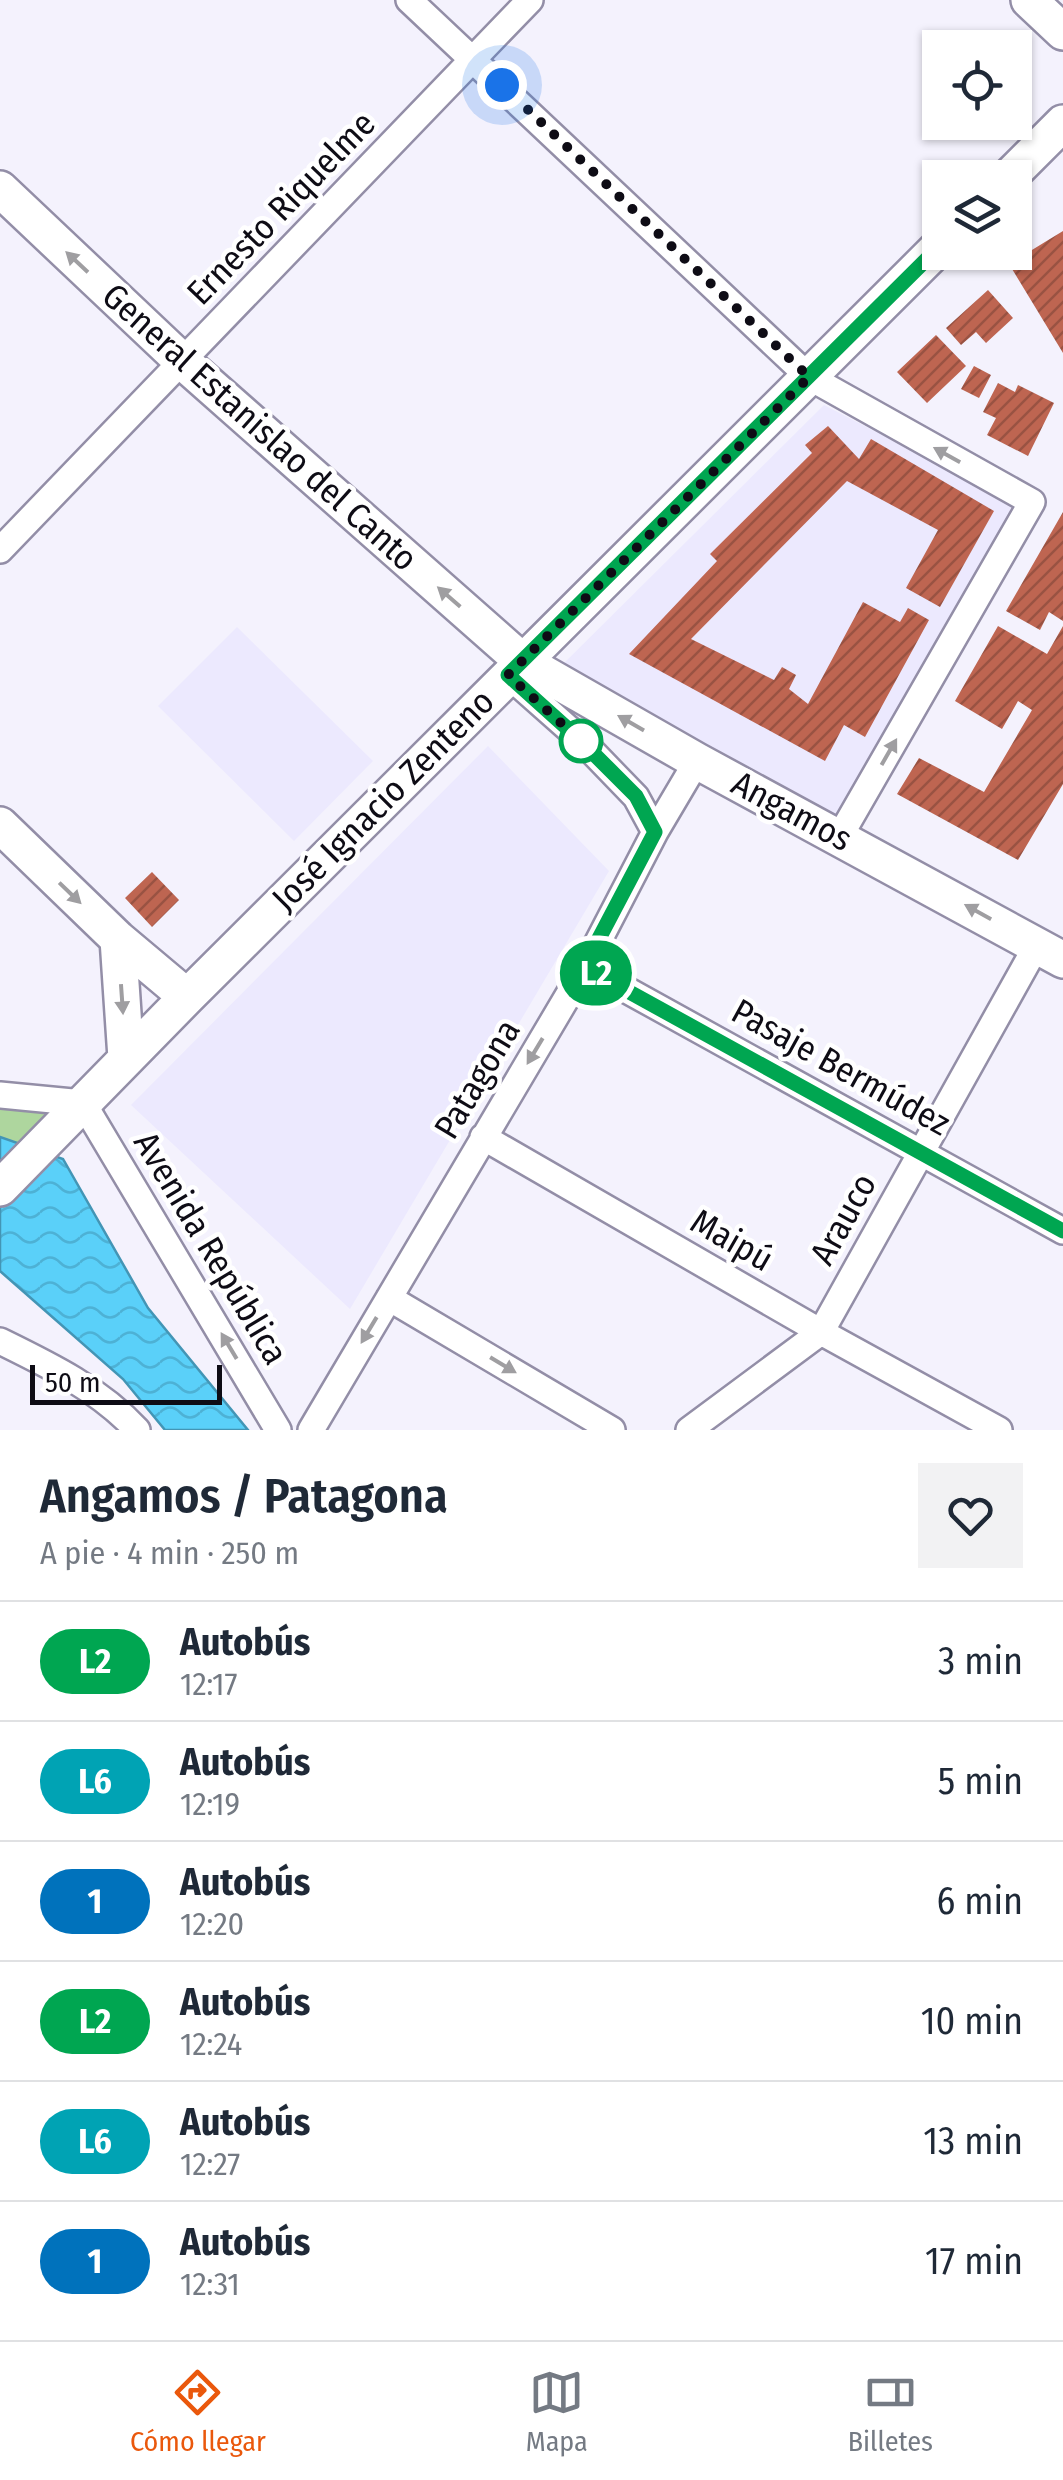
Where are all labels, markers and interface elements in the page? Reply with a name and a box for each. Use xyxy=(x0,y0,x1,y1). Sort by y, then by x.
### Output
map controls xyxy=(922,30,1032,270)
button: locate xyxy=(922,30,1032,140)
your location xyxy=(477,60,527,110)
street label: Ernesto Riquelme xyxy=(178,103,384,313)
button: layers xyxy=(922,160,1032,270)
one-way arrow xyxy=(66,251,90,274)
street label: General Estanislao del Canto xyxy=(94,275,426,579)
one-way arrow xyxy=(933,446,962,463)
one-way arrow xyxy=(437,586,462,608)
street label: José Ignacio Zenteno xyxy=(263,680,503,920)
one-way arrow xyxy=(617,715,645,733)
unlabelled marker xyxy=(560,720,602,762)
one-way arrow xyxy=(880,737,897,766)
street label: Angamos xyxy=(725,762,859,860)
one-way arrow xyxy=(58,881,82,904)
one-way arrow xyxy=(964,904,992,922)
line badge: L2 xyxy=(551,940,641,1006)
text: L2 xyxy=(580,952,612,994)
one-way arrow xyxy=(115,983,131,1015)
street label: Pasaje Bermúdez xyxy=(725,990,957,1144)
street label: Patagona xyxy=(425,1012,529,1146)
one-way arrow xyxy=(527,1036,544,1065)
street label: Avenida República xyxy=(125,1124,297,1372)
street label: Arauco xyxy=(801,1166,885,1272)
street label: Maipú xyxy=(683,1200,781,1280)
one-way arrow xyxy=(361,1316,379,1344)
one-way arrow xyxy=(221,1332,238,1360)
one-way arrow xyxy=(489,1356,517,1373)
scale bar xyxy=(30,1360,222,1404)
text: 50 m xyxy=(45,1366,101,1399)
button: heart xyxy=(918,1463,1023,1568)
text: Angamos / Patagona xyxy=(40,1467,448,1525)
text: A pie · 4 min · 250 m xyxy=(40,1534,299,1572)
text: Autobús xyxy=(180,1619,310,1665)
text: 3 min xyxy=(938,1638,1023,1684)
text: L2 xyxy=(79,1640,111,1682)
text: 12:17 xyxy=(180,1665,238,1703)
text: Autobús xyxy=(180,1739,310,1785)
text: 5 min xyxy=(938,1758,1023,1804)
text: L6 xyxy=(78,1760,112,1802)
text: 12:19 xyxy=(180,1785,240,1823)
text: Autobús xyxy=(180,1859,310,1905)
text: 6 min xyxy=(936,1878,1023,1924)
text: 1 xyxy=(88,1880,102,1922)
text: 12:20 xyxy=(180,1905,244,1943)
text: Autobús xyxy=(180,1979,310,2025)
text: 10 min xyxy=(921,1998,1023,2044)
text: L2 xyxy=(79,2000,111,2042)
text: 12:24 xyxy=(180,2025,242,2063)
text: Autobús xyxy=(180,2099,310,2145)
text: 13 min xyxy=(923,2118,1023,2164)
text: L6 xyxy=(78,2120,112,2162)
text: 12:27 xyxy=(180,2145,240,2183)
text: Autobús xyxy=(180,2219,310,2265)
text: 17 min xyxy=(925,2238,1023,2284)
text: 1 xyxy=(88,2240,102,2282)
text: 12:31 xyxy=(180,2265,240,2303)
tab: Cómo llegar xyxy=(130,2365,266,2458)
tab: Mapa xyxy=(526,2365,588,2458)
tab: Billetes xyxy=(848,2365,933,2458)

